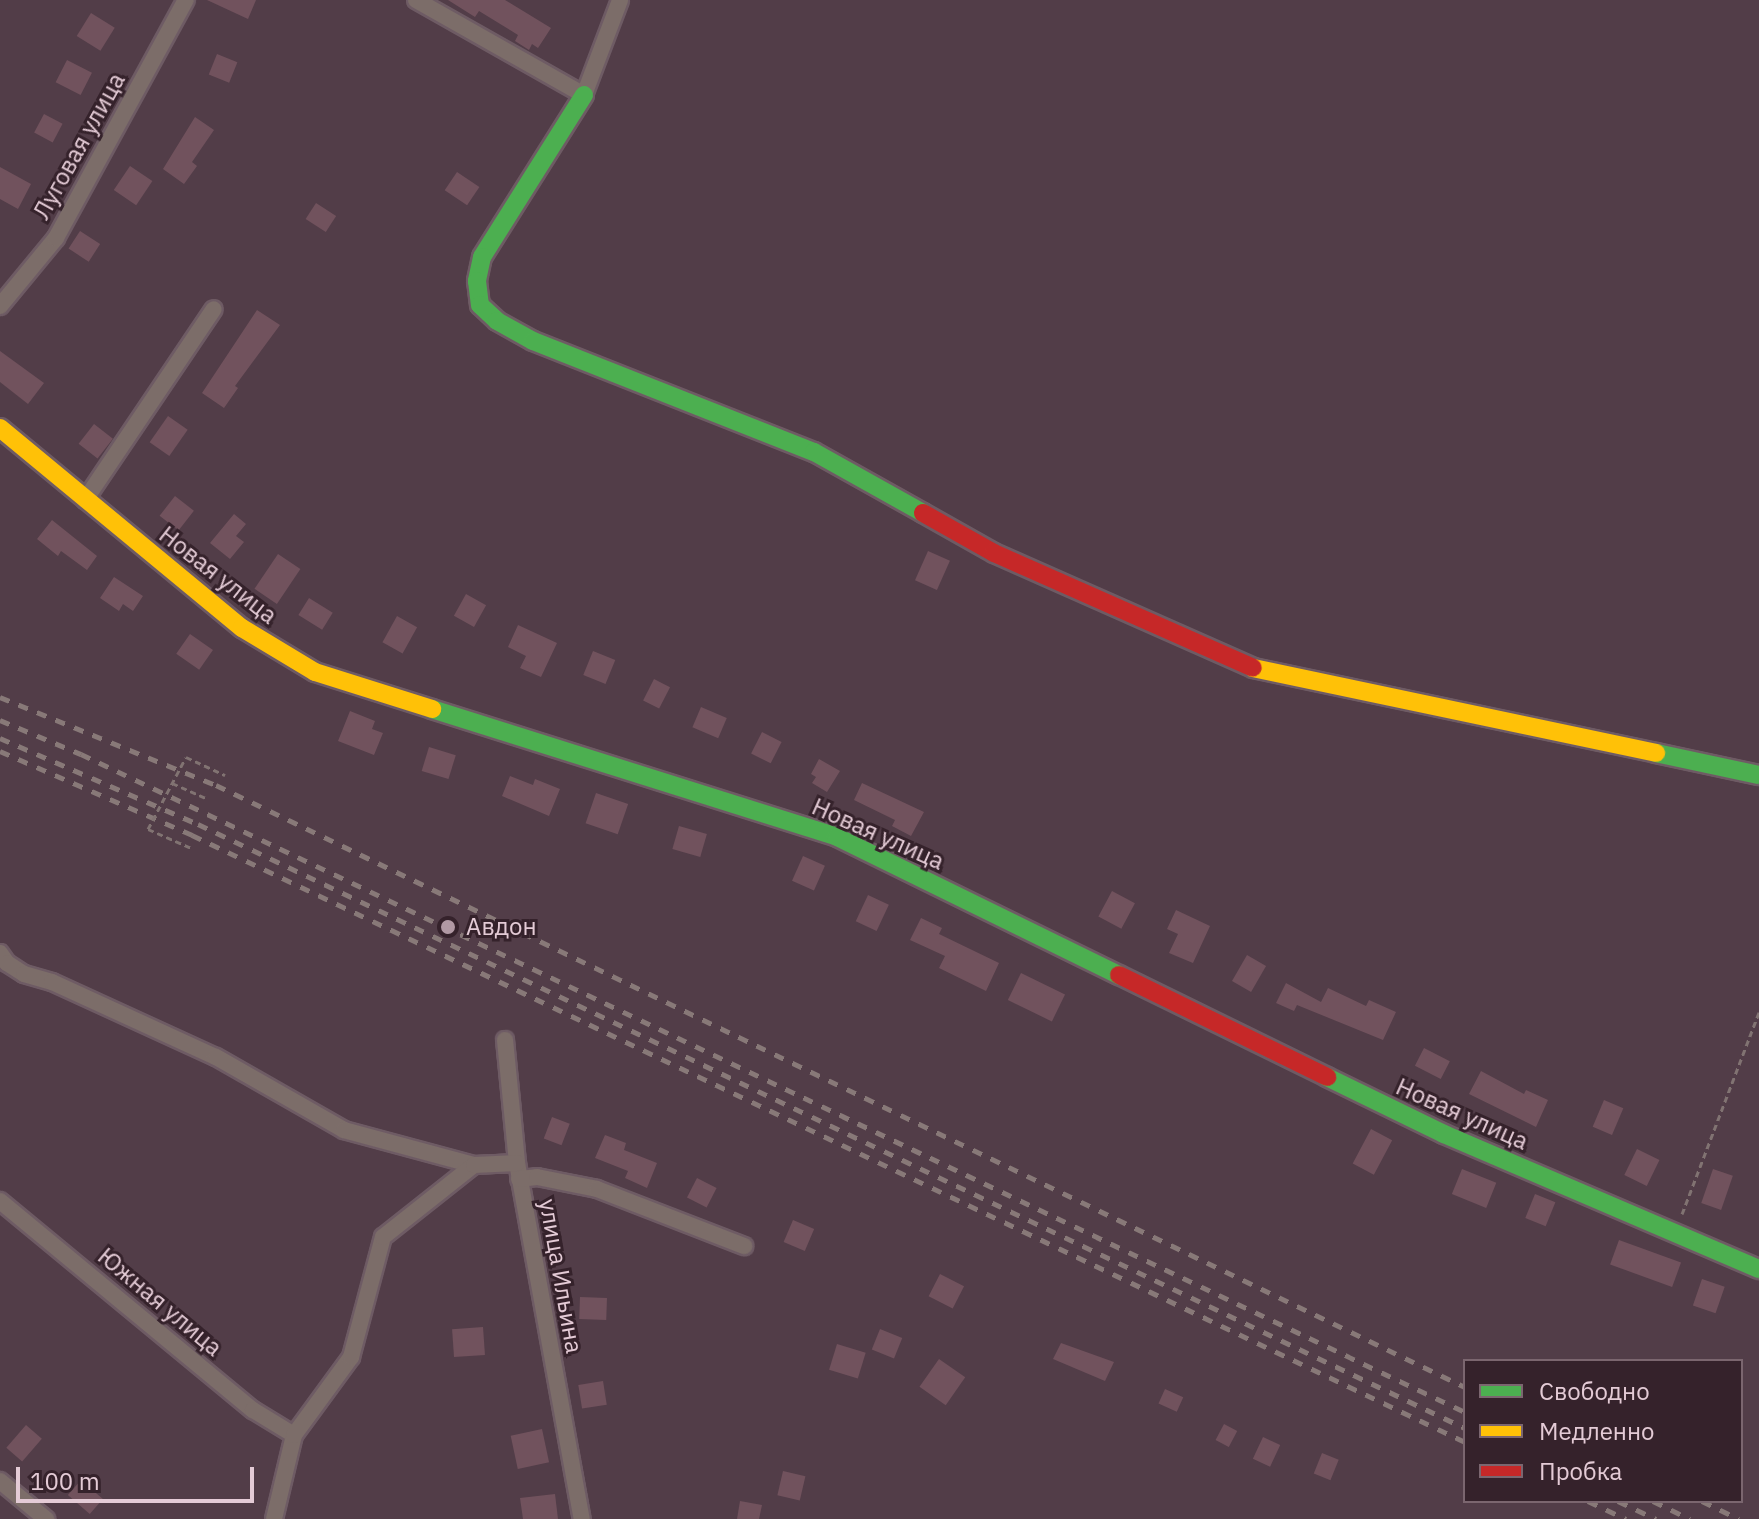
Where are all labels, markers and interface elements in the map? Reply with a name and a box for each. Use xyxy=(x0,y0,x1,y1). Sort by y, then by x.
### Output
street label: Луговая улица xyxy=(27,68,131,224)
street label: Новая улица xyxy=(153,520,283,630)
street label: Новая улица xyxy=(808,792,948,876)
place label: Авдон xyxy=(466,913,537,941)
marker: Авдон xyxy=(437,916,459,938)
street label: Новая улица xyxy=(1392,1072,1532,1156)
street label: улица Ильина xyxy=(533,1197,589,1355)
street label: Южная улица xyxy=(92,1242,228,1362)
legend xyxy=(1463,1359,1743,1503)
text: Свободно xyxy=(1539,1375,1650,1407)
text: Медленно xyxy=(1539,1415,1655,1447)
scale bar xyxy=(20,1451,258,1501)
text: Пробка xyxy=(1539,1455,1622,1487)
text: 100 m xyxy=(30,1465,100,1497)

